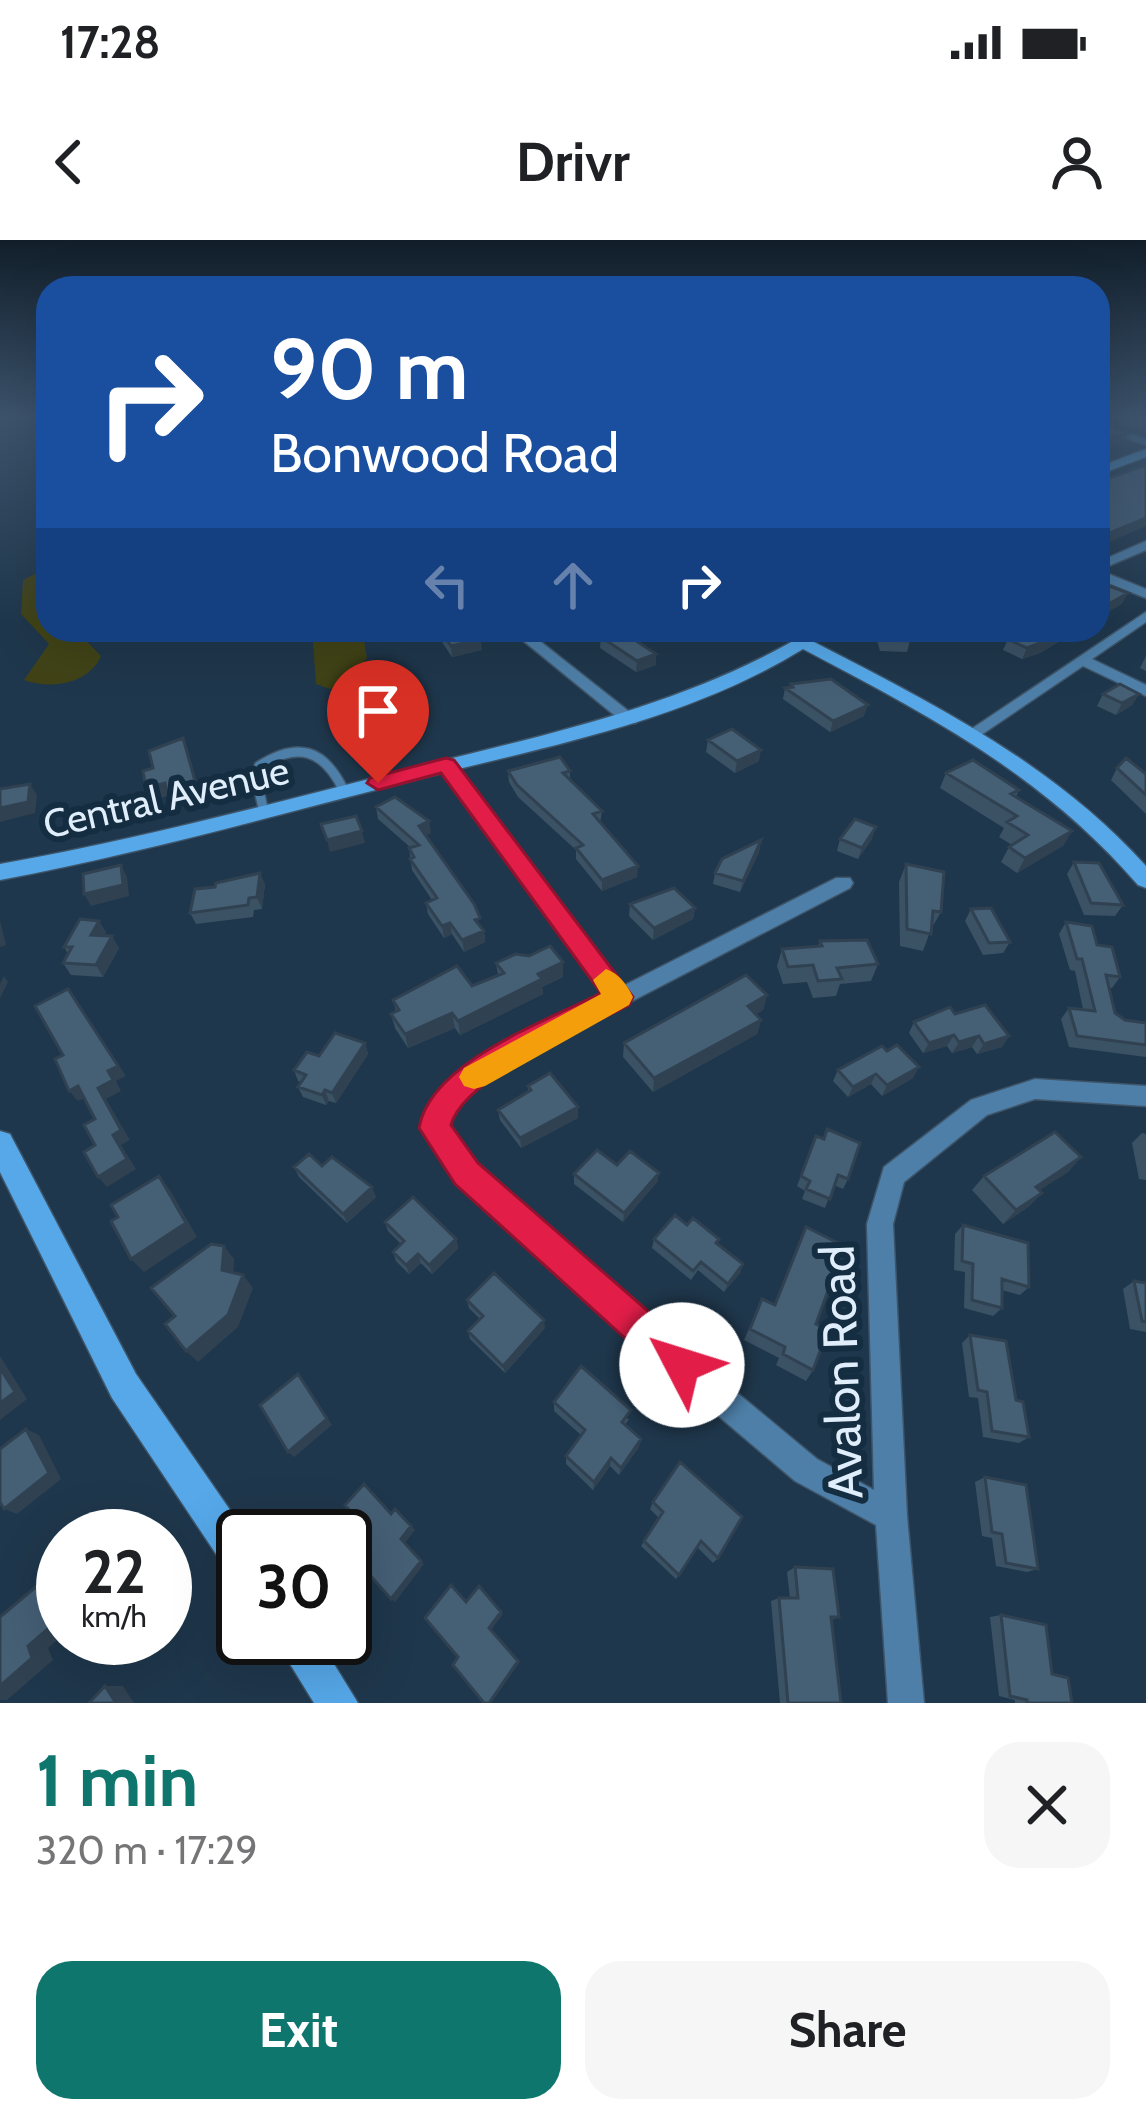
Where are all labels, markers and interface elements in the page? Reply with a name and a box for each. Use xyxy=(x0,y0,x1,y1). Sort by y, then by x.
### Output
text: 17:28 xyxy=(60,15,161,69)
icon: back xyxy=(36,129,102,195)
text: Drivr xyxy=(516,129,630,195)
icon: person xyxy=(1044,129,1110,195)
text: 90 m xyxy=(270,318,468,420)
icon: right xyxy=(72,324,228,480)
text: Bonwood Road xyxy=(270,420,619,486)
icon: left xyxy=(414,552,480,618)
icon: ahead xyxy=(540,552,606,618)
icon: right xyxy=(666,552,732,618)
pin xyxy=(327,660,429,783)
icon: arrive xyxy=(345,678,411,744)
street label: Central Avenue xyxy=(39,745,293,849)
street label: Avalon Road xyxy=(808,1244,874,1500)
position arrow xyxy=(619,1302,745,1428)
speed limit sign: 30 xyxy=(216,1509,372,1665)
text: 22 xyxy=(82,1535,146,1608)
text: km/h xyxy=(81,1598,147,1635)
text: 1 min xyxy=(36,1737,198,1824)
button: close xyxy=(984,1742,1110,1868)
text: 320 m · 17:29 xyxy=(36,1826,258,1874)
button: Exit xyxy=(36,1961,561,2099)
button: Share xyxy=(585,1961,1110,2099)

